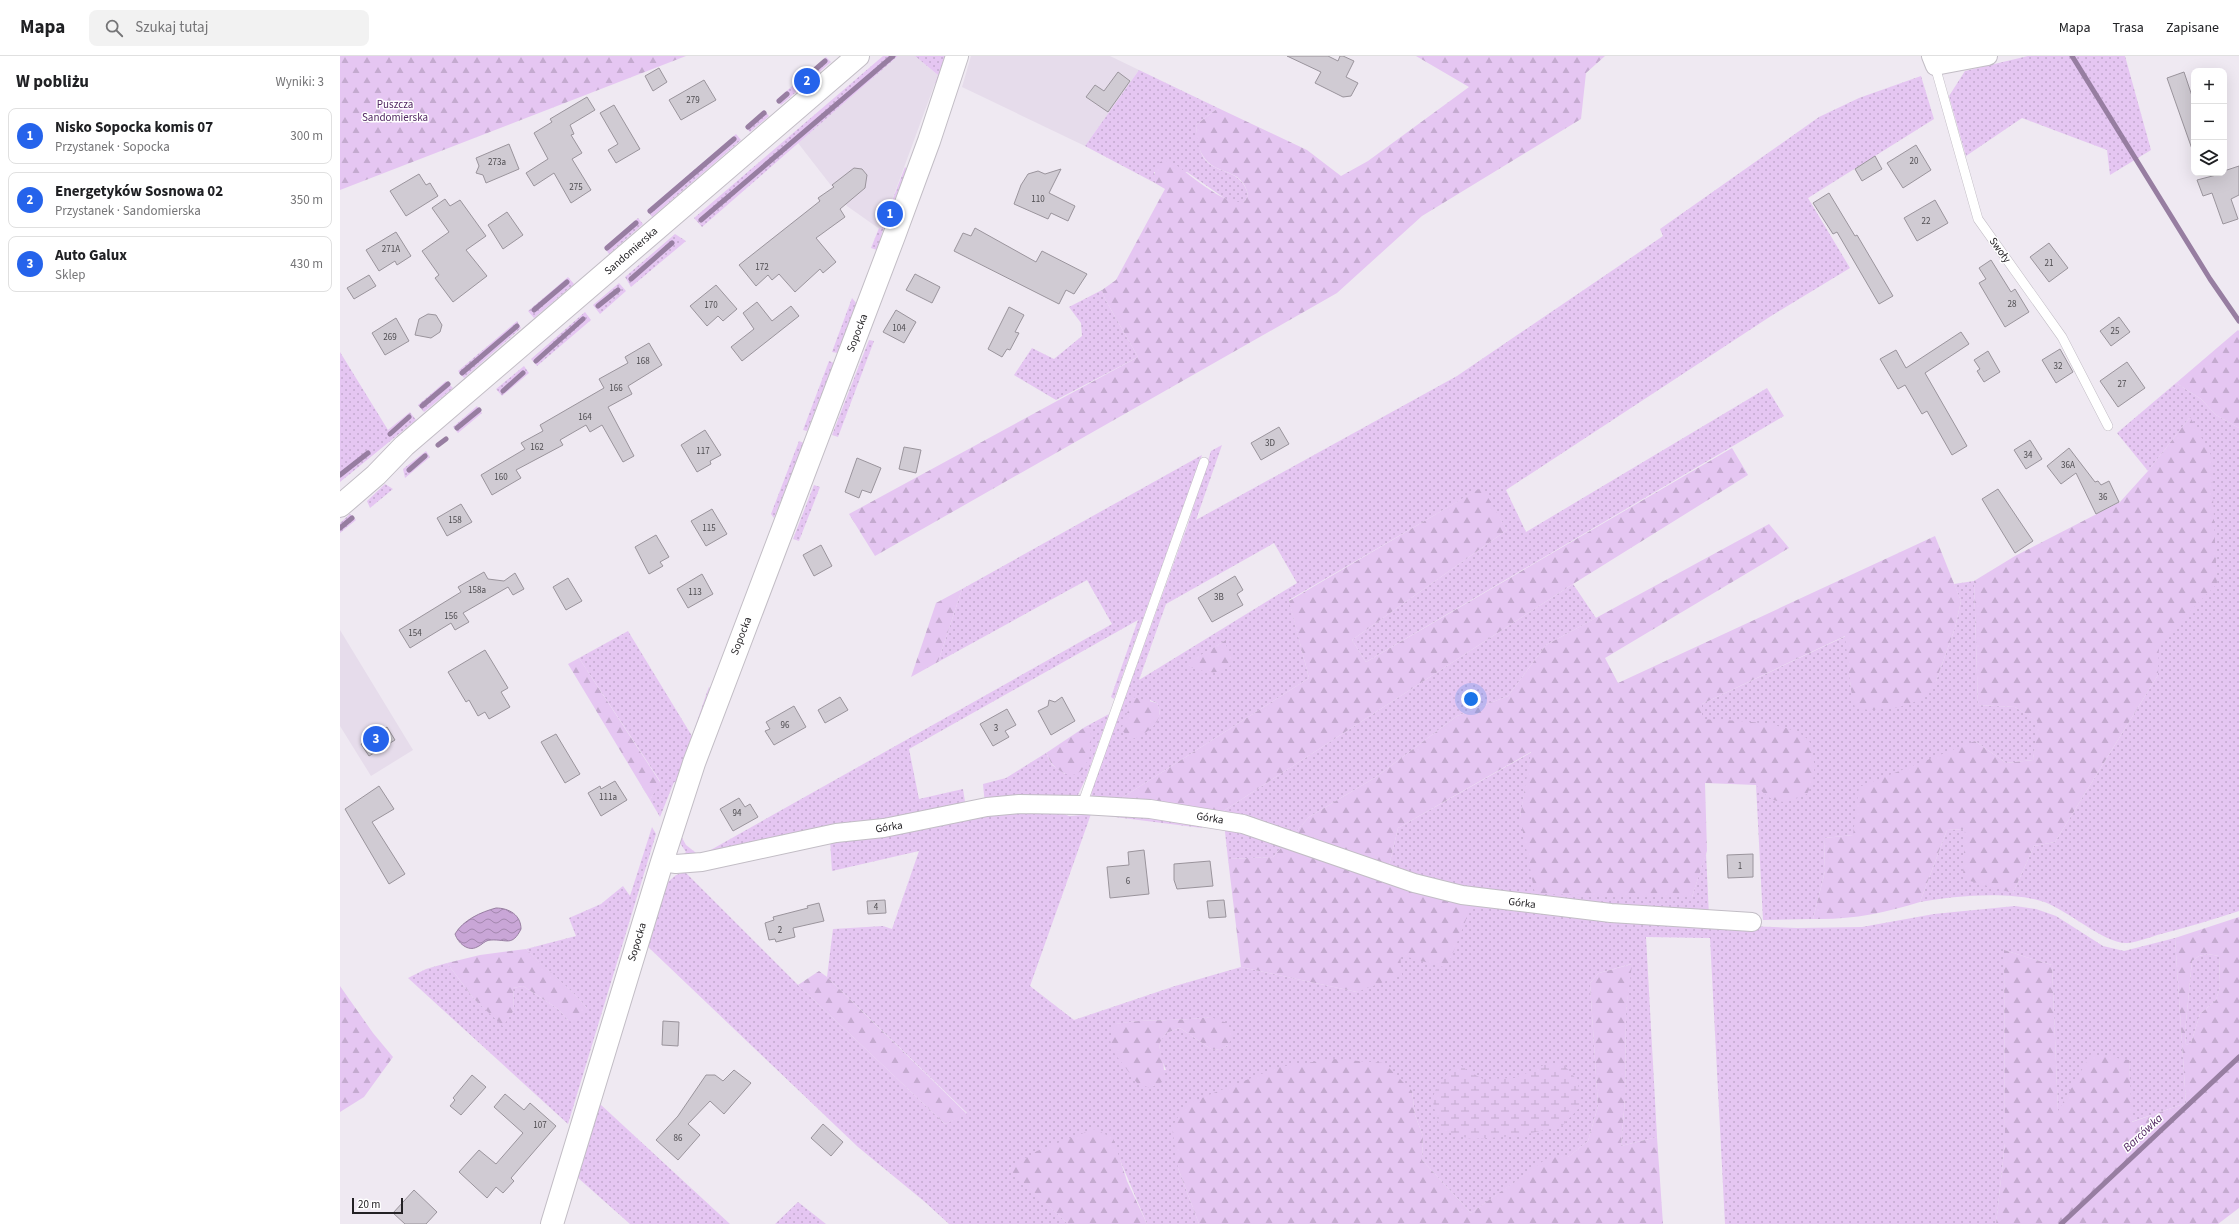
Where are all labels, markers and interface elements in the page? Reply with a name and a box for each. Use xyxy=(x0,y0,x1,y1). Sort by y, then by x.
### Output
search box xyxy=(89,10,369,46)
text: Mapa xyxy=(20,14,65,41)
icon: search xyxy=(103,17,125,39)
text: Szukaj tutaj xyxy=(135,17,208,38)
text: Mapa xyxy=(2059,18,2091,38)
text: Trasa xyxy=(2113,18,2144,38)
text: Zapisane xyxy=(2166,18,2219,38)
pin: 2 xyxy=(794,66,820,96)
map controls xyxy=(2191,68,2227,176)
button: + xyxy=(2191,68,2227,104)
text: W pobliżu xyxy=(16,70,89,94)
text: Wyniki: 3 xyxy=(275,73,324,91)
house number: 279 xyxy=(686,94,700,107)
park label: Puszcza Sandomierska xyxy=(362,97,428,125)
button: − xyxy=(2191,104,2227,140)
text: Nisko Sopocka komis 07 xyxy=(55,117,213,138)
text: 1 xyxy=(27,127,33,145)
text: 300 m xyxy=(290,127,323,145)
text: Przystanek · Sopocka xyxy=(55,138,170,156)
button: layers xyxy=(2191,140,2227,176)
house number: 20 xyxy=(1910,155,1919,168)
house number: 273a xyxy=(488,156,506,169)
text: Energetyków Sosnowa 02 xyxy=(55,181,223,202)
house number: 275 xyxy=(569,181,583,194)
text: 2 xyxy=(27,191,33,209)
text: 350 m xyxy=(290,191,323,209)
house number: 110 xyxy=(1031,193,1045,206)
pin: 1 xyxy=(877,199,903,229)
text: Przystanek · Sandomierska xyxy=(55,202,201,220)
house number: 22 xyxy=(1922,215,1931,228)
street label: Sandomierska xyxy=(601,224,661,278)
street label: Swoły xyxy=(1986,234,2014,266)
house number: 271A xyxy=(382,243,400,256)
text: Auto Galux xyxy=(55,245,127,266)
text: 3 xyxy=(27,255,33,273)
text: 430 m xyxy=(290,255,323,273)
house number: 21 xyxy=(2045,257,2053,270)
house number: 172 xyxy=(755,261,769,274)
text: Sklep xyxy=(55,266,85,284)
house number: 28 xyxy=(2008,298,2017,311)
house number: 170 xyxy=(704,299,718,312)
street label: Sopocka xyxy=(843,312,871,354)
house number: 104 xyxy=(892,322,906,335)
house number: 25 xyxy=(2111,325,2120,338)
house number: 269 xyxy=(383,331,397,344)
house number: 168 xyxy=(636,355,650,368)
house number: 32 xyxy=(2054,360,2063,373)
house number: 27 xyxy=(2118,378,2127,391)
house number: 166 xyxy=(609,382,623,395)
house number: 164 xyxy=(578,411,592,424)
house number: 3D xyxy=(1265,437,1275,450)
house number: 162 xyxy=(530,441,544,454)
house number: 117 xyxy=(696,445,710,458)
house number: 34 xyxy=(2024,449,2033,462)
house number: 36A xyxy=(2061,459,2075,472)
house number: 160 xyxy=(494,471,508,484)
house number: 36 xyxy=(2099,491,2108,504)
house number: 158 xyxy=(448,514,462,527)
house number: 115 xyxy=(702,522,716,535)
house number: 158a xyxy=(468,584,486,597)
house number: 113 xyxy=(688,586,702,599)
house number: 3B xyxy=(1214,591,1224,604)
house number: 156 xyxy=(444,610,458,623)
street label: Sopocka xyxy=(727,615,755,657)
house number: 154 xyxy=(408,627,422,640)
your location xyxy=(1461,689,1481,709)
house number: 96 xyxy=(781,719,790,732)
house number: 3 xyxy=(994,722,999,735)
pin: 3 xyxy=(363,724,389,754)
house number: 111a xyxy=(599,791,617,804)
house number: 94 xyxy=(733,807,742,820)
street label: Górka xyxy=(1195,808,1225,828)
street label: Górka xyxy=(874,818,904,836)
house number: 1 xyxy=(1738,860,1742,873)
house number: 6 xyxy=(1126,875,1131,888)
street label: Górka xyxy=(1507,894,1537,912)
house number: 4 xyxy=(874,901,879,914)
street label: Sopocka xyxy=(624,921,650,963)
house number: 2 xyxy=(778,924,783,937)
water label: Barcówka xyxy=(2119,1110,2167,1156)
house number: 107 xyxy=(533,1119,547,1132)
house number: 86 xyxy=(674,1132,683,1145)
scale bar xyxy=(352,1196,403,1215)
text: 20 m xyxy=(358,1197,380,1212)

